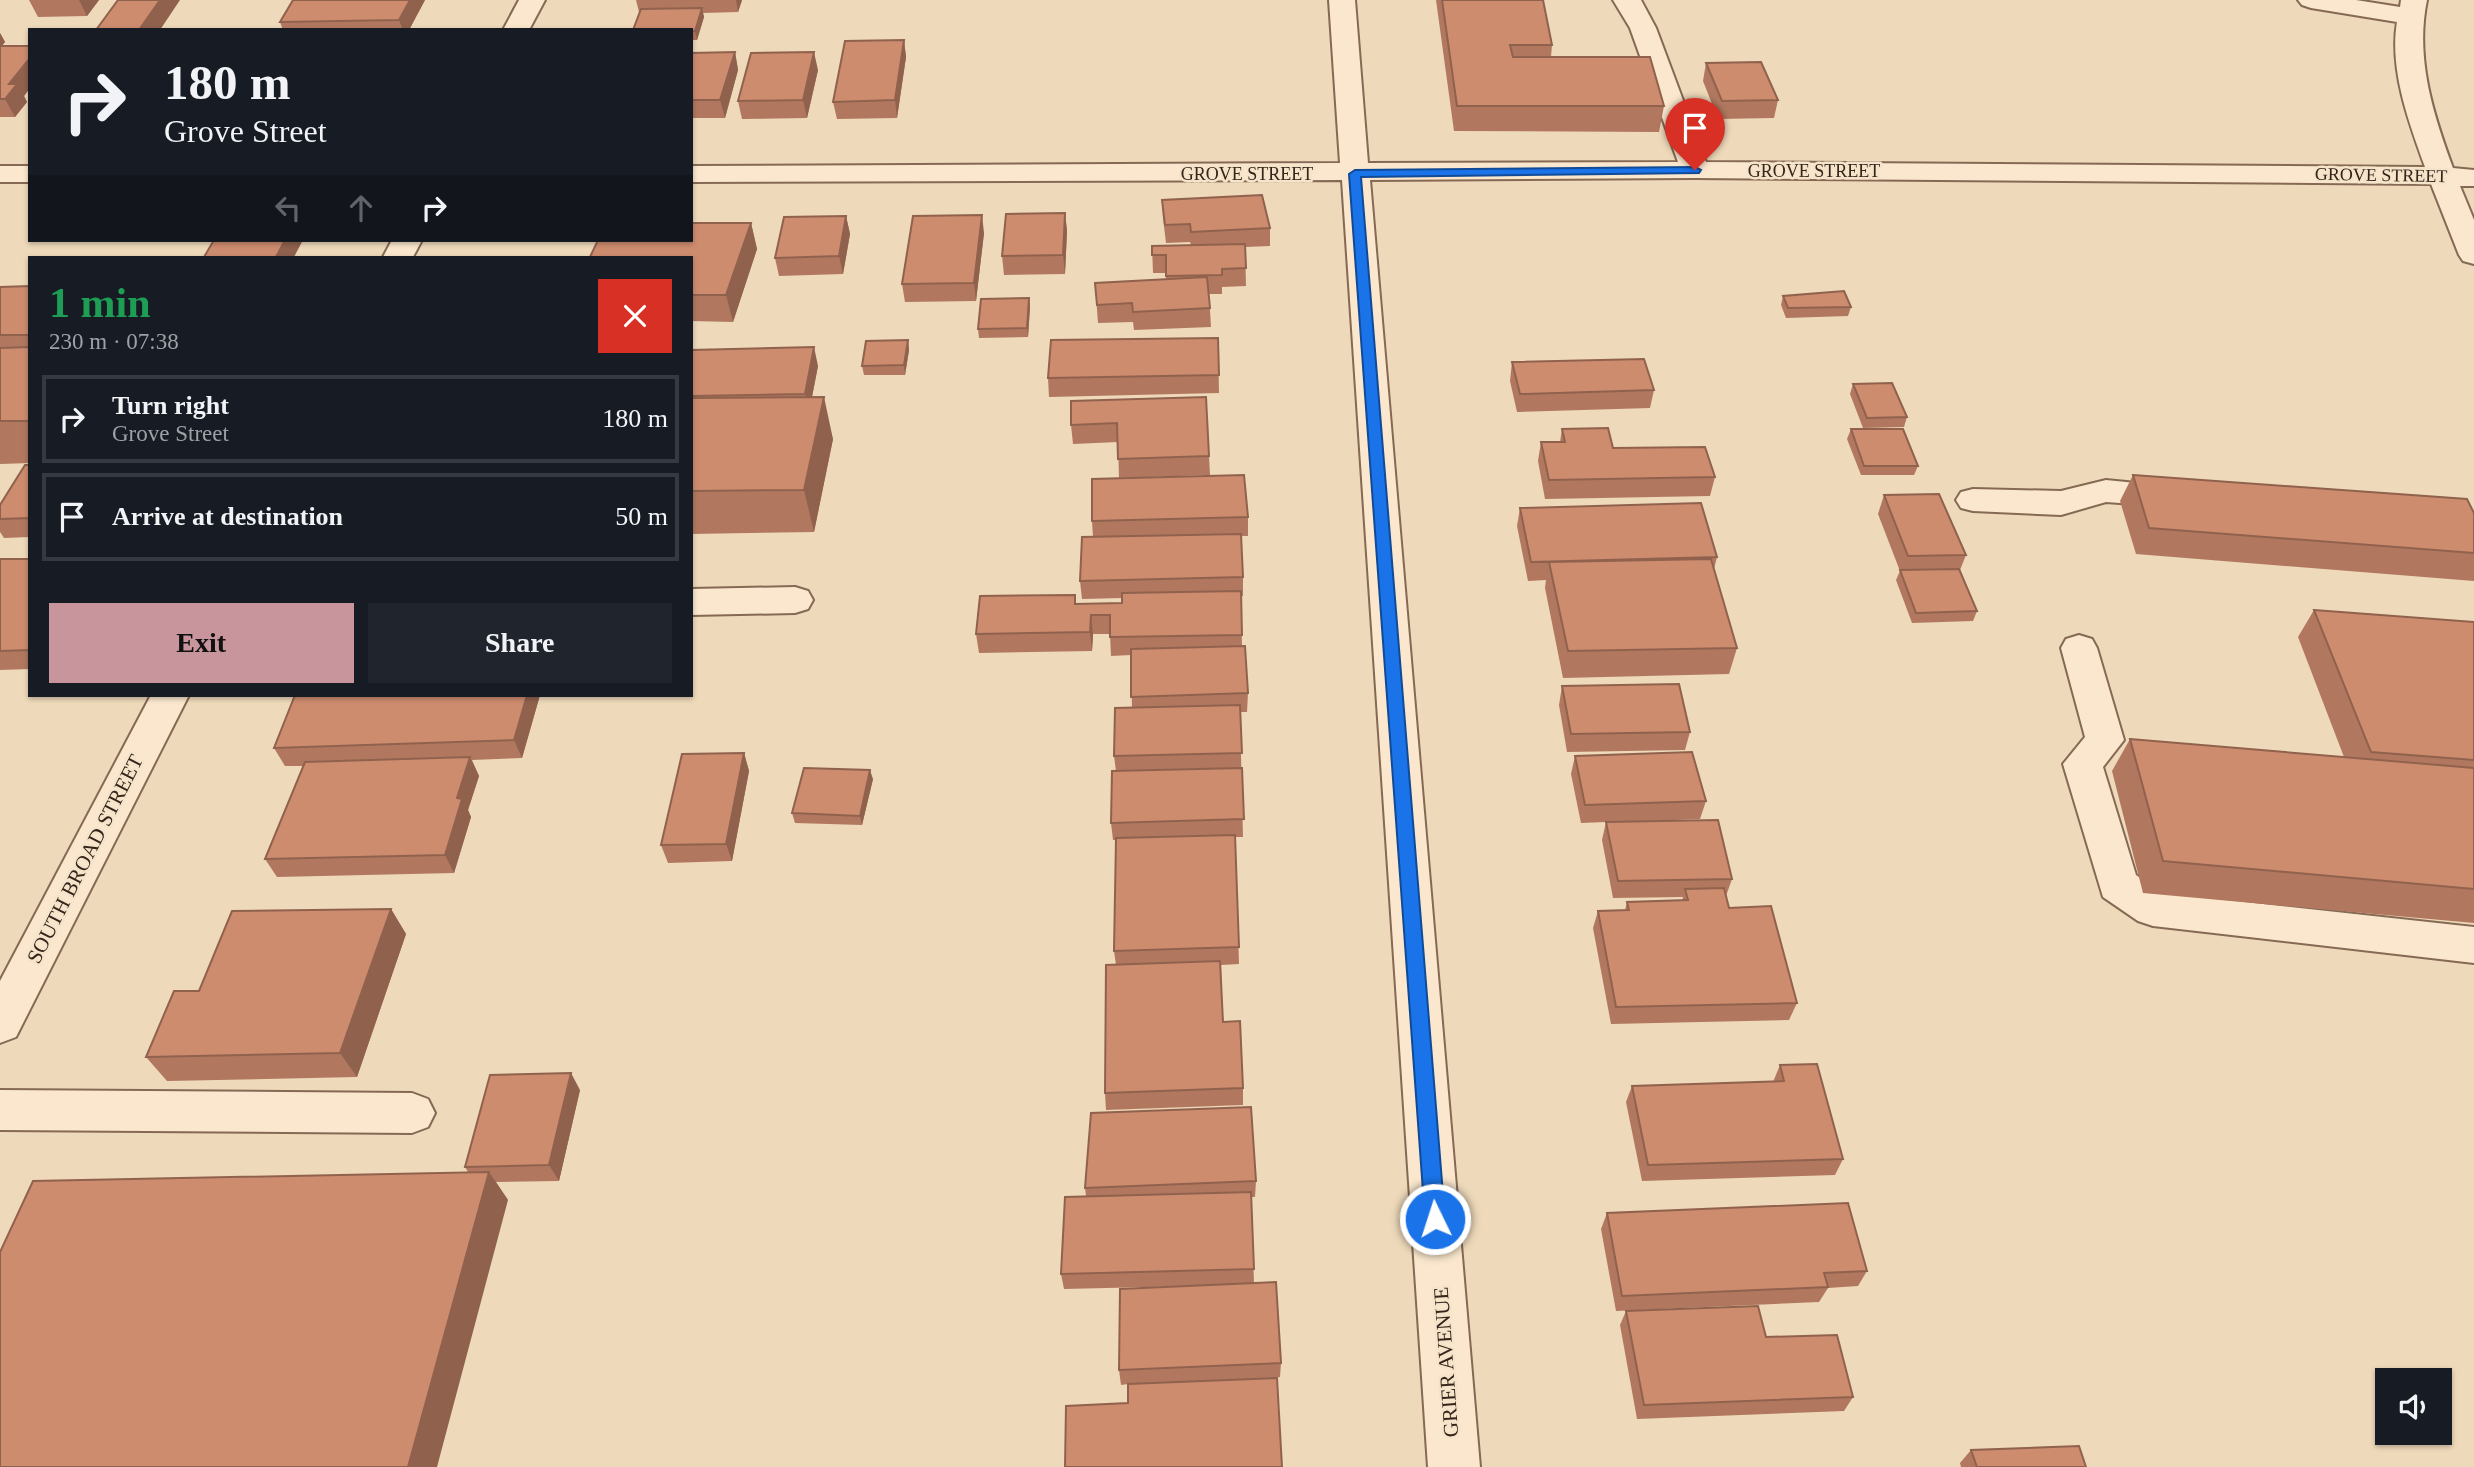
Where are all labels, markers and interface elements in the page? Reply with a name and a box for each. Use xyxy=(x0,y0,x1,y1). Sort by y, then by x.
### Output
text: 180 m xyxy=(164,55,291,110)
icon: right xyxy=(49,56,140,147)
pin xyxy=(1665,98,1725,170)
icon: arrive xyxy=(1676,109,1714,147)
text: Grove Street xyxy=(164,113,327,149)
street label: GROVE STREET xyxy=(1748,161,1880,181)
street label: GROVE STREET xyxy=(1181,164,1313,184)
street label: GROVE STREET xyxy=(2315,164,2447,186)
icon: left xyxy=(269,189,307,227)
icon: ahead xyxy=(342,189,380,227)
icon: right xyxy=(415,189,453,227)
button: close xyxy=(598,279,672,353)
text: 1 min xyxy=(49,280,151,326)
text: 230 m · 07:38 xyxy=(49,329,179,354)
text: Turn right xyxy=(112,391,229,420)
icon: right xyxy=(53,400,91,438)
text: 180 m xyxy=(602,404,668,433)
text: Grove Street xyxy=(112,421,229,446)
icon: arrive xyxy=(53,498,91,536)
text: Arrive at destination xyxy=(112,502,343,531)
text: 50 m xyxy=(615,502,668,531)
button: Exit xyxy=(49,603,354,683)
button: Share xyxy=(368,603,672,683)
street label: SOUTH BROAD STREET xyxy=(22,750,148,967)
position arrow xyxy=(1398,1182,1472,1256)
street label: GRIER AVENUE xyxy=(1429,1286,1463,1438)
map controls xyxy=(2375,1368,2452,1445)
button: sound xyxy=(2375,1368,2452,1445)

